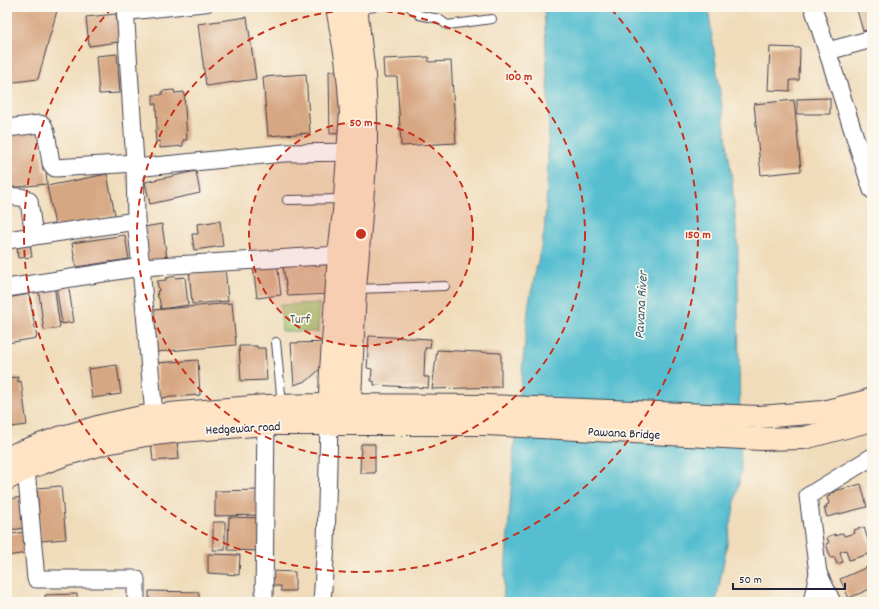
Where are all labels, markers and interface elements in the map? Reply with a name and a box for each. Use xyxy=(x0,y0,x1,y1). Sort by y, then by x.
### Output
text: 100 m xyxy=(506,69,532,86)
text: 50 m xyxy=(349,115,373,132)
centre of rings xyxy=(354,227,368,241)
text: 150 m xyxy=(685,227,711,244)
water label: Pavana River xyxy=(630,269,654,340)
park label: Turf xyxy=(290,311,311,330)
street label: Hedgewar road xyxy=(205,418,281,441)
street label: Pawana Bridge xyxy=(587,423,661,446)
scale bar xyxy=(733,565,845,591)
text: 50 m xyxy=(739,572,762,589)

